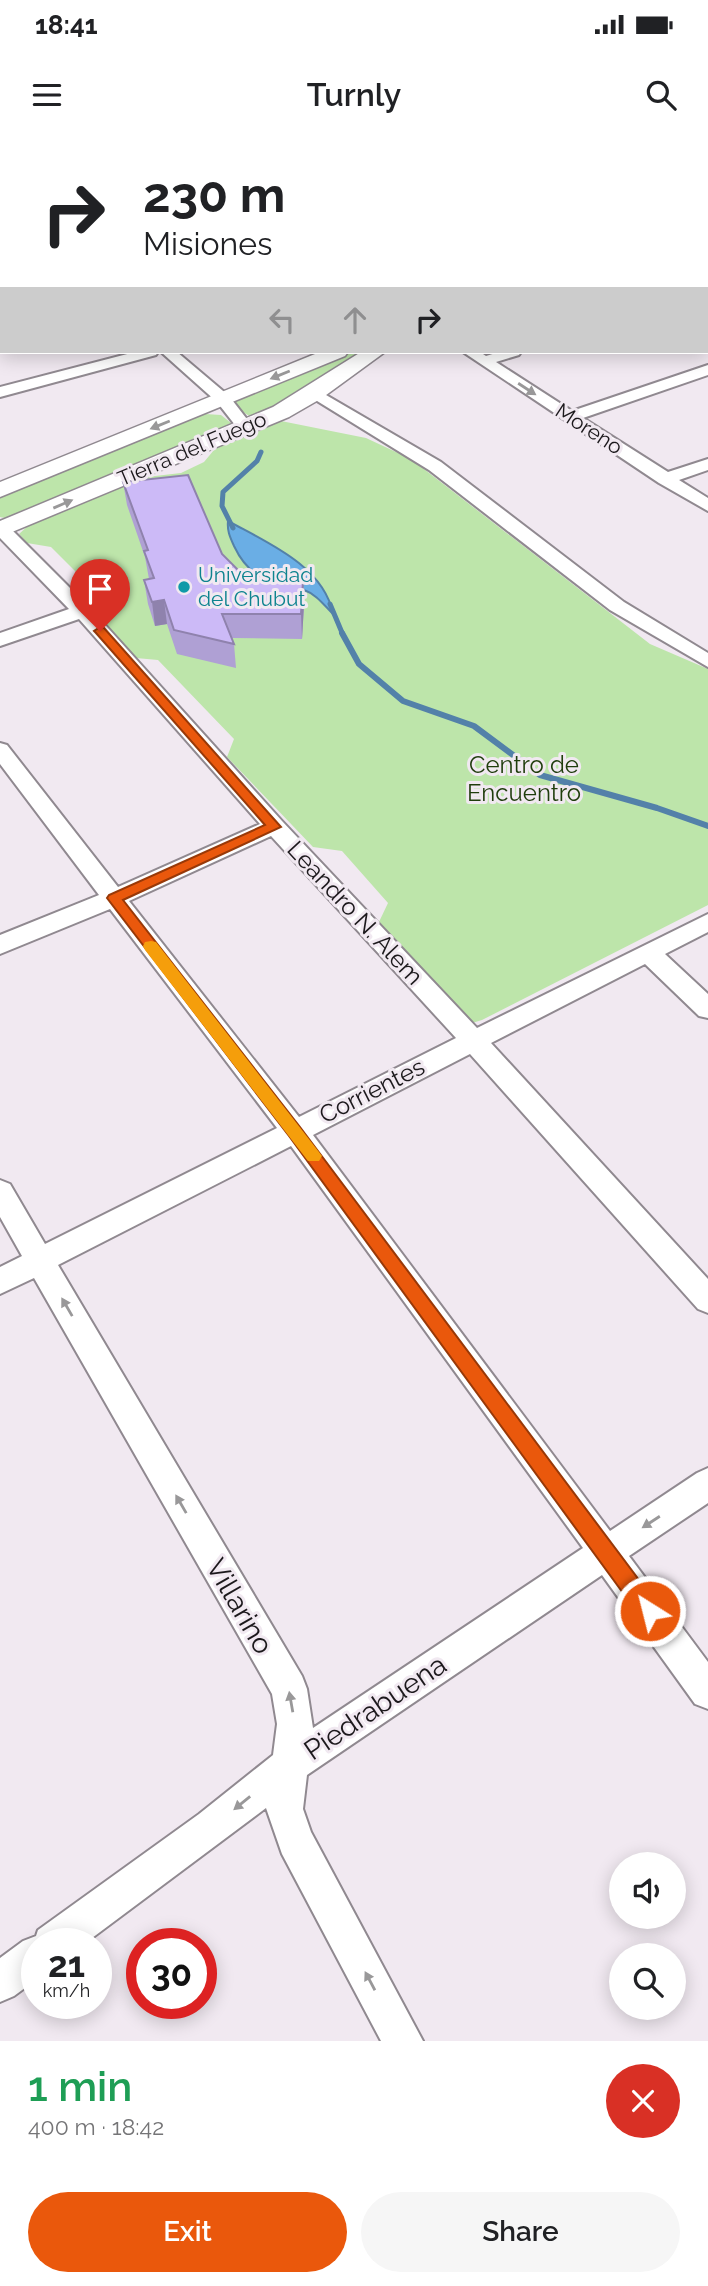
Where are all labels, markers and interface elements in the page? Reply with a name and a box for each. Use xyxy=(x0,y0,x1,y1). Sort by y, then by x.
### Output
text: 18:41 xyxy=(35,10,98,40)
icon: menu xyxy=(28,76,66,114)
text: Turnly xyxy=(307,76,401,113)
icon: search xyxy=(642,76,680,114)
text: 230 m xyxy=(143,166,285,223)
icon: right xyxy=(28,168,119,259)
text: Misiones xyxy=(143,225,272,262)
icon: left xyxy=(263,301,301,339)
icon: ahead xyxy=(336,301,374,339)
icon: right xyxy=(409,301,447,339)
one-way arrow xyxy=(270,370,291,381)
one-way arrow xyxy=(518,382,537,395)
street label: Moreno xyxy=(551,398,627,459)
street label: Tierra del Fuego xyxy=(114,406,270,491)
one-way arrow xyxy=(149,419,170,430)
one-way arrow xyxy=(53,498,74,509)
pin xyxy=(70,559,130,631)
place label: Universidad del Chubut xyxy=(198,562,313,611)
icon: arrive xyxy=(81,570,119,608)
marker: Universidad del Chubut xyxy=(176,579,192,595)
park label: Centro de Encuentro xyxy=(467,750,581,807)
street label: Leandro N. Alem xyxy=(281,835,429,990)
street label: Corrientes xyxy=(314,1052,429,1129)
one-way arrow xyxy=(61,1297,73,1317)
one-way arrow xyxy=(175,1494,187,1513)
one-way arrow xyxy=(641,1515,661,1528)
street label: Villarino xyxy=(199,1553,280,1660)
position arrow xyxy=(613,1574,687,1648)
street label: Piedrabuena xyxy=(298,1648,453,1767)
one-way arrow xyxy=(285,1691,296,1713)
one-way arrow xyxy=(233,1795,250,1810)
map controls xyxy=(609,1852,686,2020)
button: sound xyxy=(609,1852,686,1929)
speed limit sign: 30 xyxy=(126,1928,217,2019)
button: search xyxy=(609,1943,686,2020)
text: 21 xyxy=(48,1944,85,1985)
one-way arrow xyxy=(365,1971,376,1991)
text: km/h xyxy=(43,1980,90,2001)
text: 1 min xyxy=(28,2062,132,2111)
button: close xyxy=(606,2064,680,2138)
text: 400 m · 18:42 xyxy=(28,2113,164,2140)
button: Exit xyxy=(28,2192,347,2272)
button: Share xyxy=(361,2192,680,2272)

